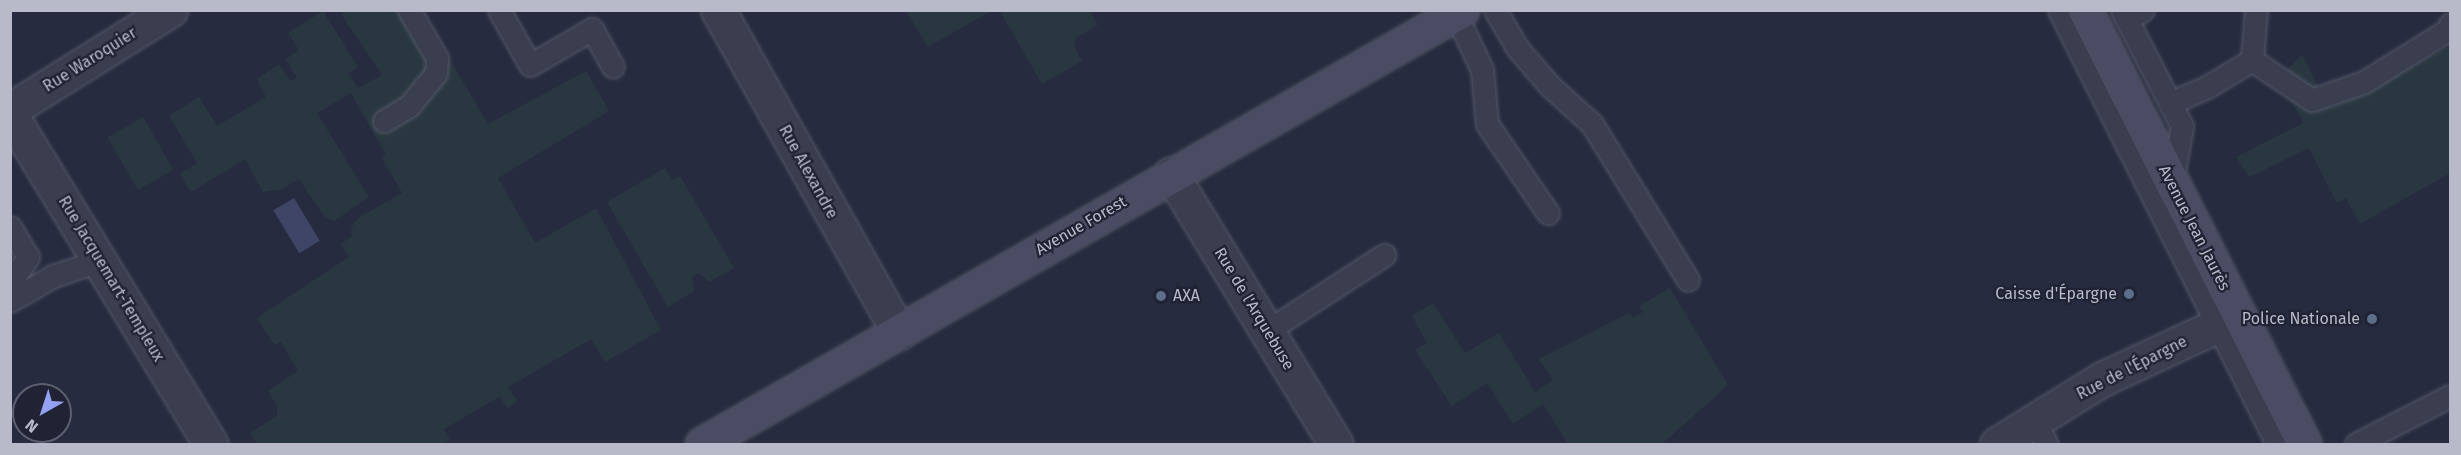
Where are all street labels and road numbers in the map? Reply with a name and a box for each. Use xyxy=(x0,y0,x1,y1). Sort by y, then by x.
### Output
street label: Rue Waroquier xyxy=(40,24,140,96)
street label: Rue Alexandre xyxy=(774,122,842,222)
street label: Avenue Jean Jaurès xyxy=(2154,162,2234,294)
street label: Avenue Forest xyxy=(1032,192,1130,260)
street label: Rue Jacquemart-Templeux xyxy=(54,193,168,365)
street label: Rue de l'Arquebuse xyxy=(1210,244,1298,374)
street label: Rue de l'Épargne xyxy=(2074,332,2190,404)

